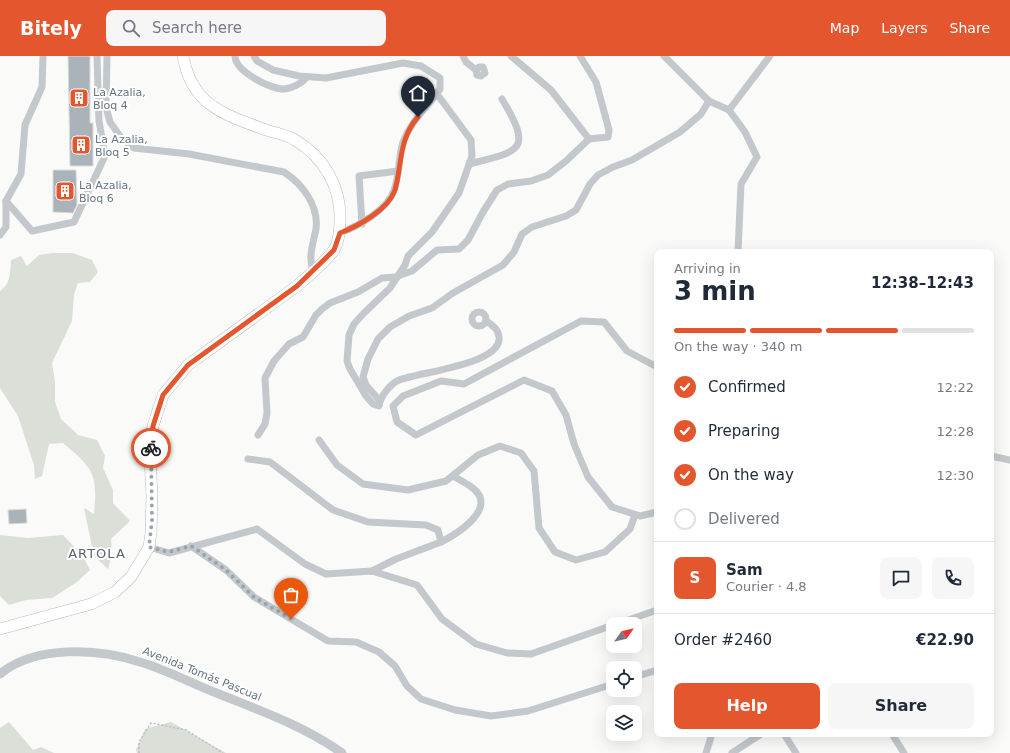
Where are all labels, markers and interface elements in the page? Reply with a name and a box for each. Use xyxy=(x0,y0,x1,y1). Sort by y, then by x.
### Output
search box xyxy=(106,10,386,46)
text: Bitely xyxy=(20,17,82,39)
icon: search xyxy=(120,17,142,39)
text: Search here xyxy=(152,19,242,37)
text: Map xyxy=(830,20,859,36)
text: Layers xyxy=(881,20,928,36)
text: Share xyxy=(950,20,990,36)
pin xyxy=(401,76,435,117)
icon: home xyxy=(407,82,429,104)
place label: La Azalia, Bloq 4 xyxy=(93,86,146,112)
building icon: La Azalia, Bloq 4 xyxy=(68,87,90,109)
place label: La Azalia, Bloq 5 xyxy=(95,133,148,159)
building icon: La Azalia, Bloq 5 xyxy=(70,134,92,156)
place label: La Azalia, Bloq 6 xyxy=(79,179,132,205)
building icon: La Azalia, Bloq 6 xyxy=(54,180,76,202)
text: Arriving in xyxy=(674,261,741,276)
text: 12:38–12:43 xyxy=(871,274,974,292)
text: 3 min xyxy=(674,276,756,306)
text: On the way · 340 m xyxy=(674,339,802,354)
icon: check xyxy=(674,376,696,398)
text: Confirmed xyxy=(708,378,786,396)
text: 12:22 xyxy=(937,380,974,395)
icon: check xyxy=(674,420,696,442)
text: Preparing xyxy=(708,422,780,440)
text: 12:28 xyxy=(937,424,974,439)
courier xyxy=(131,428,171,468)
icon: bike xyxy=(140,437,162,459)
icon: check xyxy=(674,464,696,486)
text: On the way xyxy=(708,466,794,484)
text: 12:30 xyxy=(937,468,974,483)
text: Delivered xyxy=(708,510,780,528)
district label: ARTOLA xyxy=(68,546,126,561)
button: chat xyxy=(880,557,922,599)
button: phone xyxy=(932,557,974,599)
text: Sam xyxy=(726,561,763,579)
text: S xyxy=(690,569,700,587)
pin xyxy=(274,578,308,619)
text: Courier · 4.8 xyxy=(726,579,807,594)
icon: bag xyxy=(280,584,302,606)
north arrow xyxy=(606,617,642,653)
map controls xyxy=(606,617,642,741)
text: Order #2460 xyxy=(674,631,772,649)
text: €22.90 xyxy=(916,631,974,649)
street label: Avenida Tomás Pascual xyxy=(141,644,263,704)
button: locate xyxy=(606,661,642,697)
button: Help xyxy=(674,683,820,729)
button: Share xyxy=(828,683,974,729)
button: layers xyxy=(606,705,642,741)

